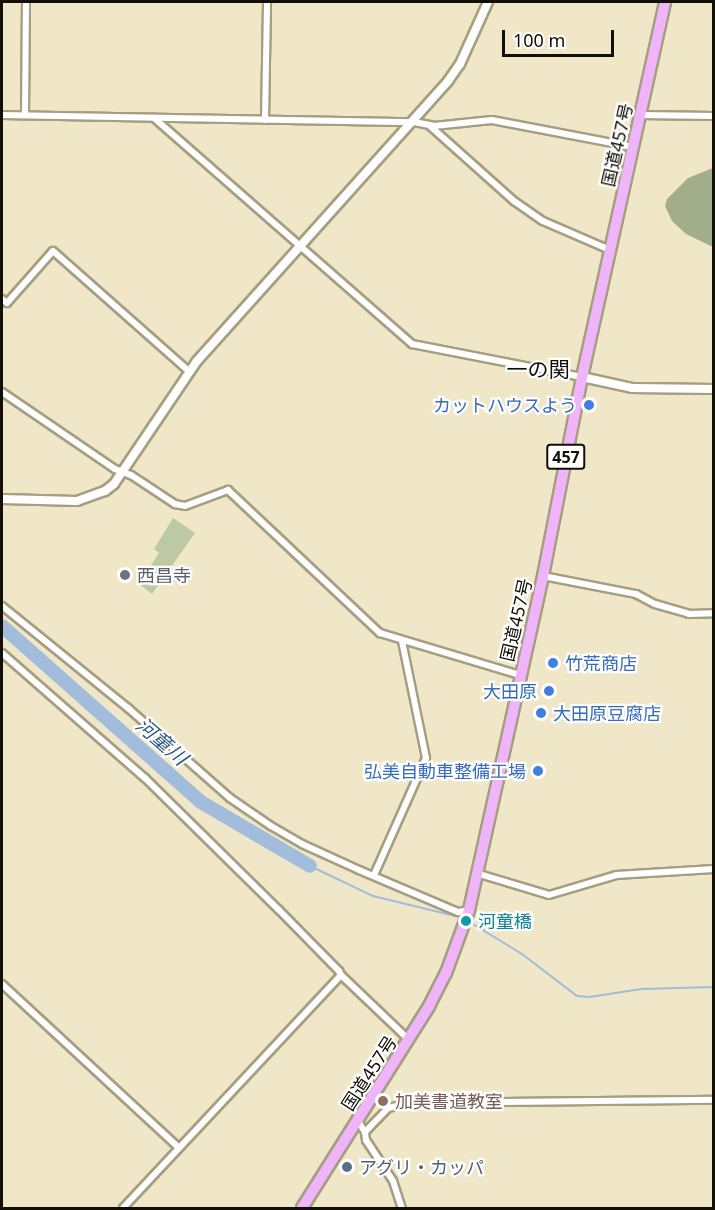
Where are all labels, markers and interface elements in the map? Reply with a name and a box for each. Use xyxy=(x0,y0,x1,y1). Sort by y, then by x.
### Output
scale bar xyxy=(505,18,618,56)
text: 100 m xyxy=(513,28,565,52)
street label: 国道457号 xyxy=(597,101,637,189)
district label: 一の関 xyxy=(507,356,569,382)
place label: カットハウスよう xyxy=(433,394,577,416)
marker: カットハウスよう xyxy=(582,398,596,412)
road number: 457 xyxy=(545,444,587,470)
place label: 西昌寺 xyxy=(137,564,191,586)
marker: 西昌寺 xyxy=(118,568,132,582)
street label: 国道457号 xyxy=(496,576,536,664)
place label: 竹荒商店 xyxy=(565,652,637,674)
marker: 竹荒商店 xyxy=(546,656,560,670)
place label: 大田原 xyxy=(483,680,537,702)
marker: 大田原 xyxy=(542,684,556,698)
place label: 大田原豆腐店 xyxy=(553,702,661,724)
marker: 大田原豆腐店 xyxy=(534,706,548,720)
water label: 河童川 xyxy=(131,712,193,770)
place label: 弘美自動車整備工場 xyxy=(364,760,526,782)
marker: 弘美自動車整備工場 xyxy=(531,764,545,778)
place label: 河童橋 xyxy=(478,910,532,932)
marker: 河童橋 xyxy=(459,914,473,928)
street label: 国道457号 xyxy=(337,1032,401,1114)
place label: 加美書道教室 xyxy=(395,1090,503,1112)
marker: 加美書道教室 xyxy=(376,1094,390,1108)
place label: アグリ・カッパ xyxy=(359,1156,485,1178)
marker: アグリ・カッパ xyxy=(340,1160,354,1174)

